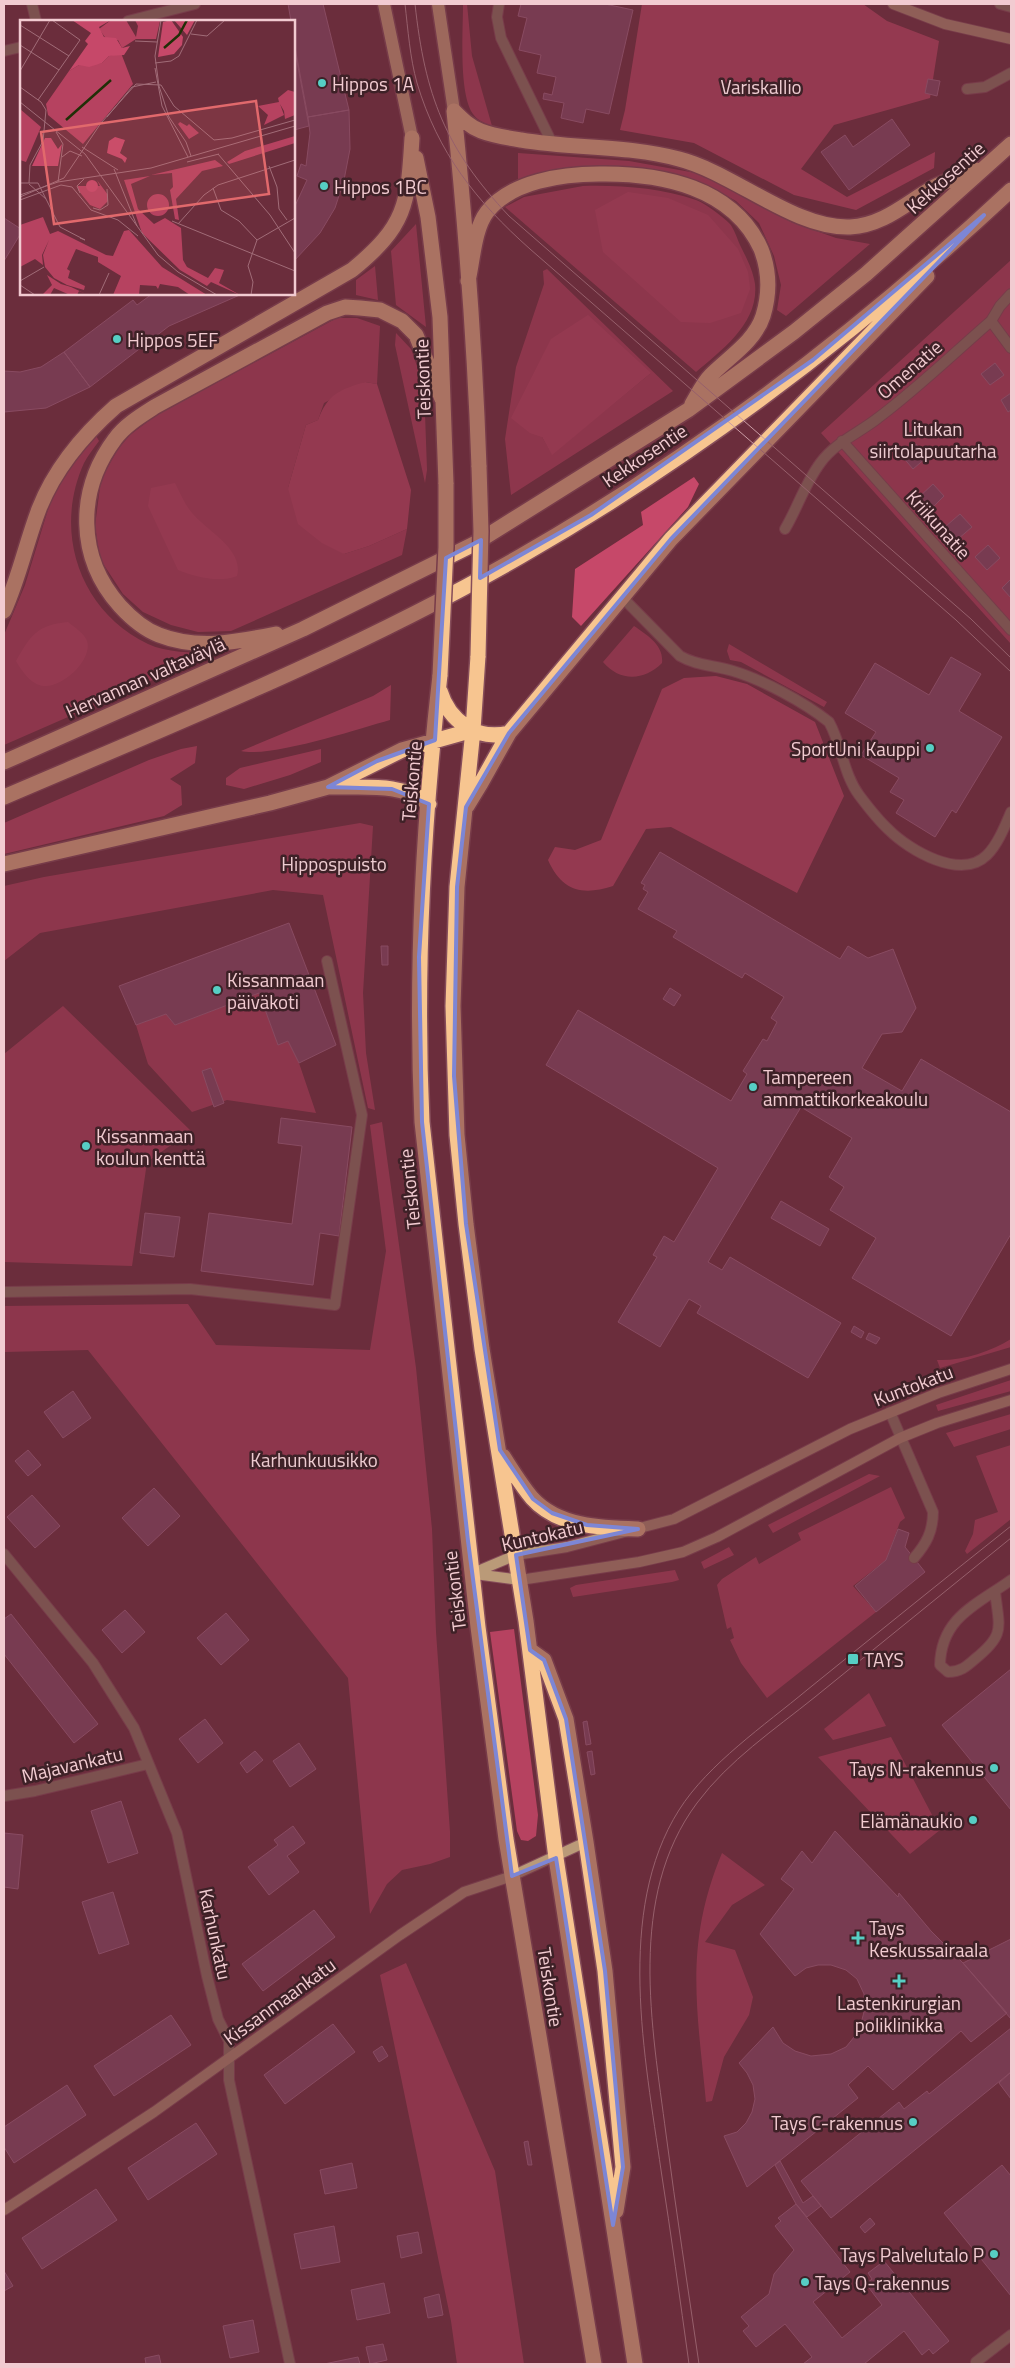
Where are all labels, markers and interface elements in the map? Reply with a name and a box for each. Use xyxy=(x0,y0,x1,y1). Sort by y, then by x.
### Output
inset map xyxy=(20,20,295,295)
place label: Hippos 1A xyxy=(332,69,414,98)
park label: Variskallio xyxy=(720,72,802,101)
marker: Hippos 1A xyxy=(316,77,328,89)
street label: Kekkosentie xyxy=(899,134,991,220)
place label: Hippos 1BC xyxy=(334,172,427,201)
marker: Hippos 1BC xyxy=(318,180,330,192)
place label: Hippos 5EF xyxy=(127,325,218,354)
street label: Omenatie xyxy=(870,332,948,406)
marker: Hippos 5EF xyxy=(111,333,123,345)
street label: Teiskontie xyxy=(406,338,438,420)
park label: Litukan siirtolapuutarha xyxy=(869,414,997,465)
street label: Kekkosentie xyxy=(596,416,692,494)
street label: Kriikunatie xyxy=(900,483,978,565)
street label: Hervannan valtaväylä xyxy=(60,629,230,725)
place label: SportUni Kauppi xyxy=(791,734,920,763)
street label: Teiskontie xyxy=(393,740,429,822)
marker: SportUni Kauppi xyxy=(924,742,936,754)
park label: Hippospuisto xyxy=(281,849,387,878)
place label: Kissanmaan päiväkoti xyxy=(227,965,325,1016)
marker: Kissanmaan päiväkoti xyxy=(211,984,223,996)
place label: Tampereen ammattikorkeakoulu xyxy=(763,1062,928,1113)
marker: Tampereen ammattikorkeakoulu xyxy=(747,1081,759,1093)
place label: Kissanmaan koulun kenttä xyxy=(96,1121,206,1172)
marker: Kissanmaan koulun kenttä xyxy=(80,1140,92,1152)
street label: Teiskontie xyxy=(390,1148,428,1230)
street label: Kuntokatu xyxy=(869,1357,957,1413)
park label: Karhunkuusikko xyxy=(250,1445,378,1474)
street label: Kuntokatu xyxy=(498,1512,586,1558)
street label: Teiskontie xyxy=(435,1549,473,1633)
place label: TAYS xyxy=(864,1645,904,1674)
marker: TAYS xyxy=(846,1652,860,1666)
street label: Majavankatu xyxy=(19,1738,125,1790)
place label: Tays N-rakennus xyxy=(849,1754,984,1783)
marker: Tays N-rakennus xyxy=(988,1762,1000,1774)
place label: Elämänaukio xyxy=(860,1806,963,1835)
marker: Elämänaukio xyxy=(967,1814,979,1826)
street label: Karhunkatu xyxy=(192,1886,240,1982)
place label: Tays Keskussairaala xyxy=(869,1913,988,1964)
marker: Tays Keskussairaala xyxy=(851,1931,865,1945)
street label: Teiskontie xyxy=(530,1945,572,2029)
street label: Kissanmaankatu xyxy=(217,1950,341,2052)
marker: Lastenkirurgian poliklinikka xyxy=(892,1974,906,1988)
place label: Lastenkirurgian poliklinikka xyxy=(837,1988,961,2039)
place label: Tays C-rakennus xyxy=(771,2108,903,2137)
marker: Tays C-rakennus xyxy=(907,2116,919,2128)
place label: Tays Palvelutalo P xyxy=(840,2240,984,2269)
marker: Tays Palvelutalo P xyxy=(988,2248,1000,2260)
place label: Tays Q-rakennus xyxy=(815,2268,950,2297)
marker: Tays Q-rakennus xyxy=(799,2276,811,2288)

